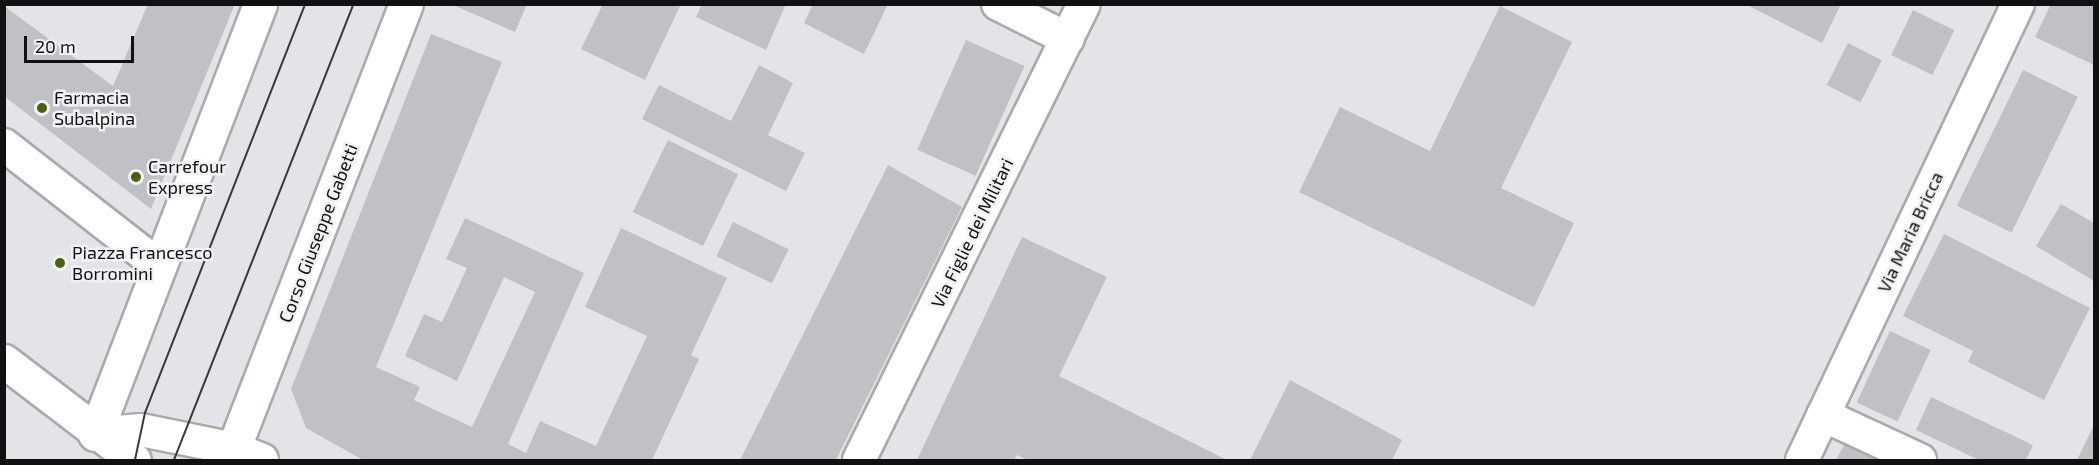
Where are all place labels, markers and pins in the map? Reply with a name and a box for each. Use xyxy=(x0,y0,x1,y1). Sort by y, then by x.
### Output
place label: Farmacia Subalpina xyxy=(54,87,135,130)
marker: Farmacia Subalpina xyxy=(35,101,49,115)
place label: Carrefour Express xyxy=(148,156,226,198)
marker: Carrefour Express xyxy=(129,170,143,184)
place label: Piazza Francesco Borromini xyxy=(72,242,213,284)
marker: Piazza Francesco Borromini xyxy=(53,256,67,270)

